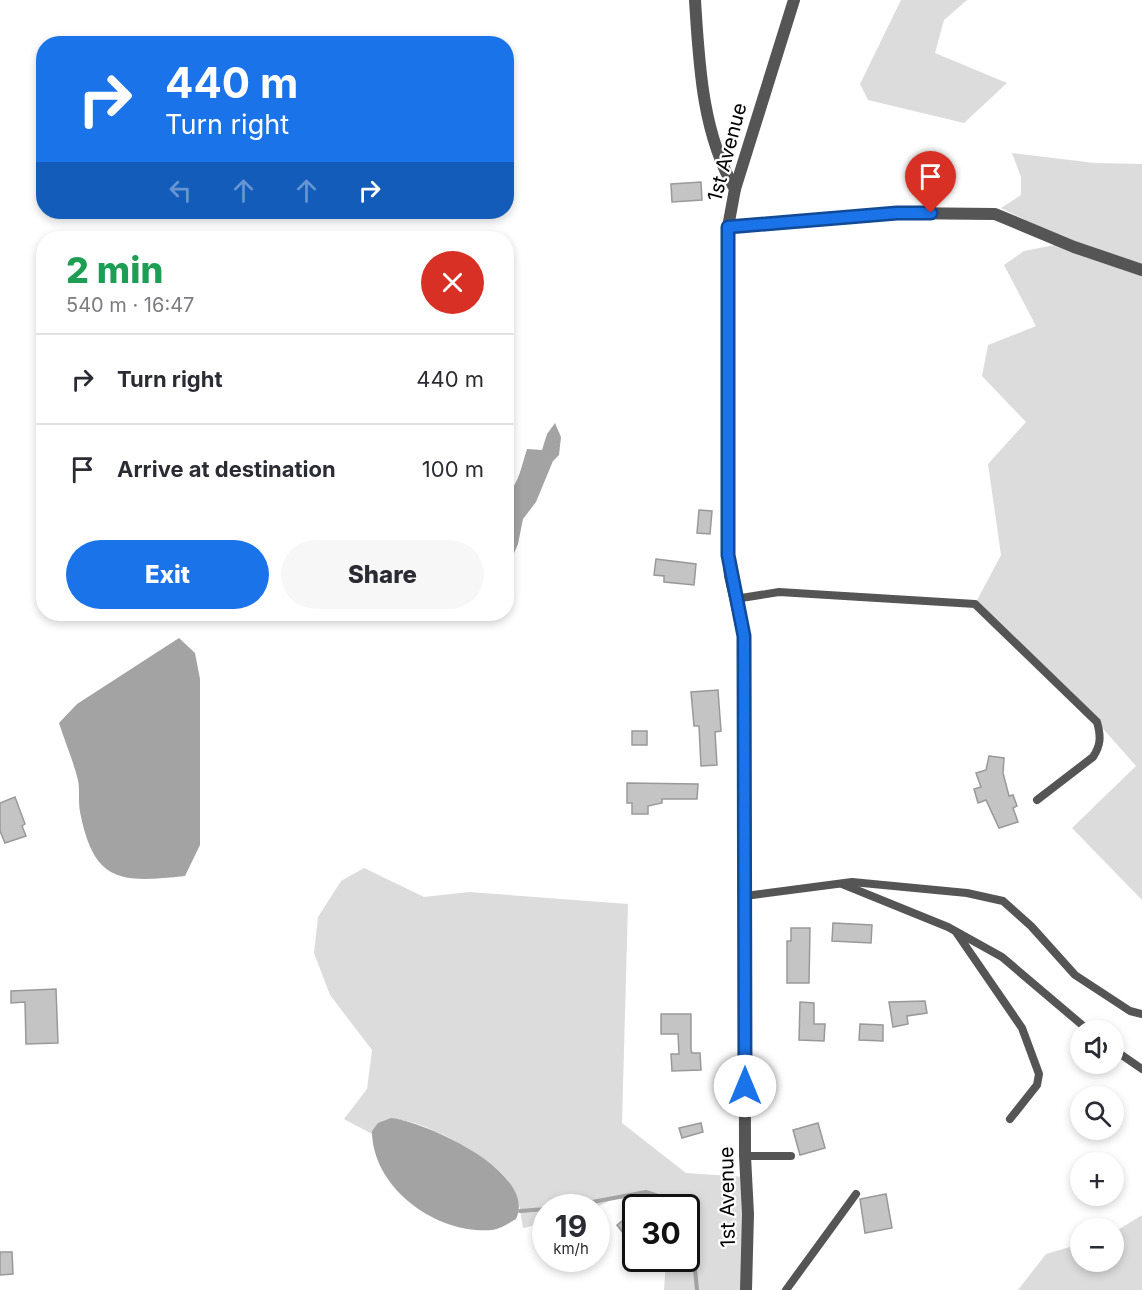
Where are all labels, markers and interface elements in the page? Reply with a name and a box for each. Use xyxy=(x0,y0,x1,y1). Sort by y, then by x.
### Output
text: 440 m xyxy=(165,57,298,108)
icon: right xyxy=(66,60,144,138)
street label: 1st Avenue xyxy=(702,100,752,204)
text: Turn right xyxy=(165,108,289,141)
pin xyxy=(905,151,956,213)
icon: arrive xyxy=(914,160,947,193)
icon: left xyxy=(164,174,197,207)
icon: ahead xyxy=(227,174,260,207)
icon: ahead xyxy=(290,174,323,207)
icon: right xyxy=(353,174,386,207)
text: 2 min xyxy=(66,248,163,292)
button: close xyxy=(421,251,484,314)
text: 540 m · 16:47 xyxy=(66,293,194,317)
icon: right xyxy=(66,363,99,396)
text: Turn right xyxy=(117,366,223,392)
text: 440 m xyxy=(416,366,484,392)
icon: arrive xyxy=(66,453,99,486)
text: Arrive at destination xyxy=(117,456,336,482)
text: 100 m xyxy=(422,456,484,482)
button: Exit xyxy=(66,540,269,609)
button: Share xyxy=(281,540,484,609)
map controls xyxy=(1070,1020,1124,1272)
button: sound xyxy=(1070,1020,1124,1074)
position arrow xyxy=(713,1054,777,1118)
button: search xyxy=(1070,1086,1124,1140)
street label: 1st Avenue xyxy=(714,1146,740,1248)
button: + xyxy=(1070,1152,1124,1206)
speed limit sign: 30 xyxy=(622,1194,700,1272)
text: 19 xyxy=(555,1208,587,1244)
button: − xyxy=(1070,1218,1124,1272)
text: km/h xyxy=(553,1239,589,1258)

